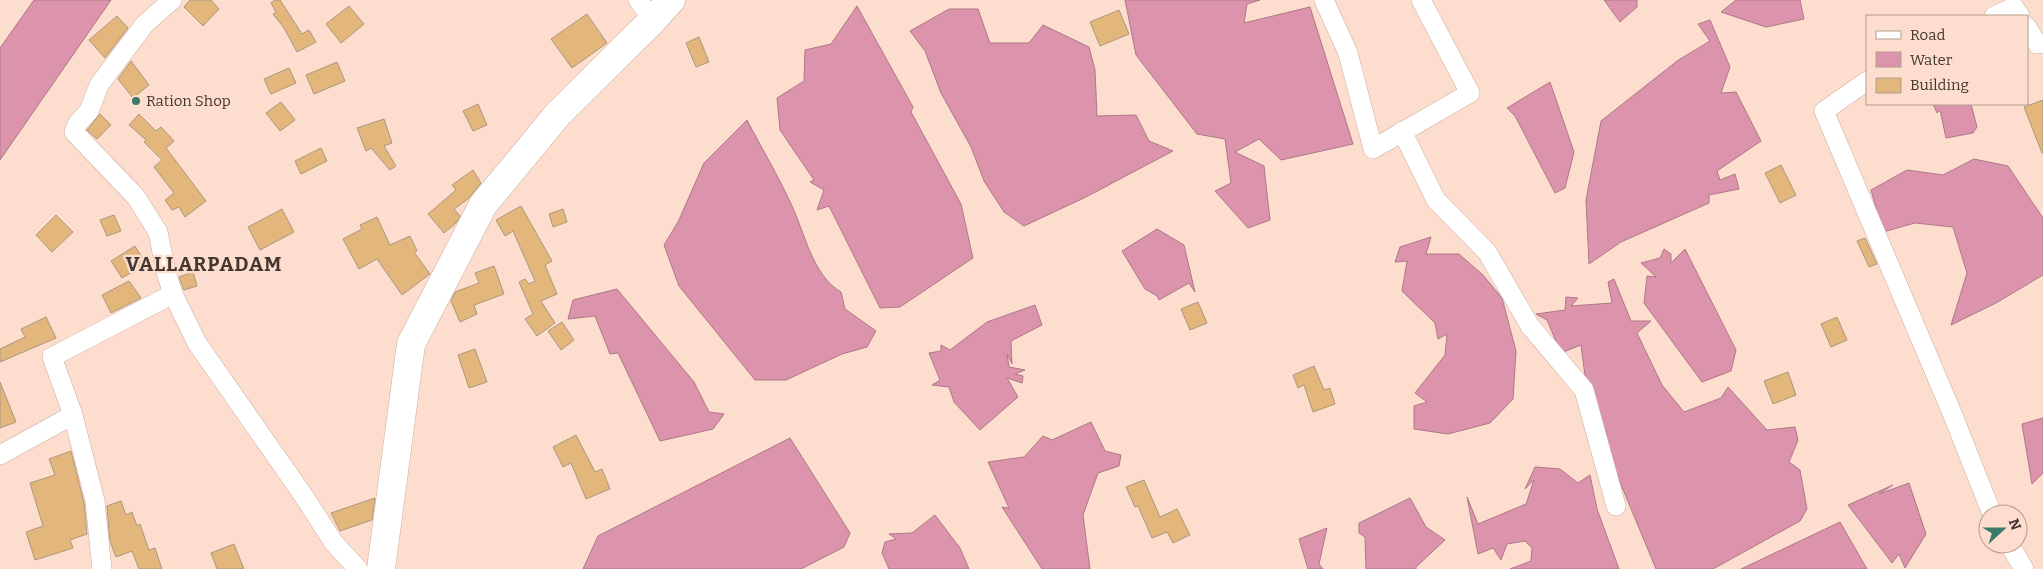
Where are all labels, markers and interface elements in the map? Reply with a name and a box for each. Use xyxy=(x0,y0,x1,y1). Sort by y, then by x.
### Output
legend xyxy=(1866,15,2028,105)
text: Road xyxy=(1910,26,1945,44)
text: Water xyxy=(1910,51,1953,69)
text: Building xyxy=(1910,76,1969,94)
place label: Ration Shop xyxy=(146,92,231,110)
marker: Ration Shop xyxy=(130,95,142,107)
district label: VALLARPADAM xyxy=(126,252,282,276)
north arrow xyxy=(1978,504,2028,554)
text: N xyxy=(2005,516,2025,533)

